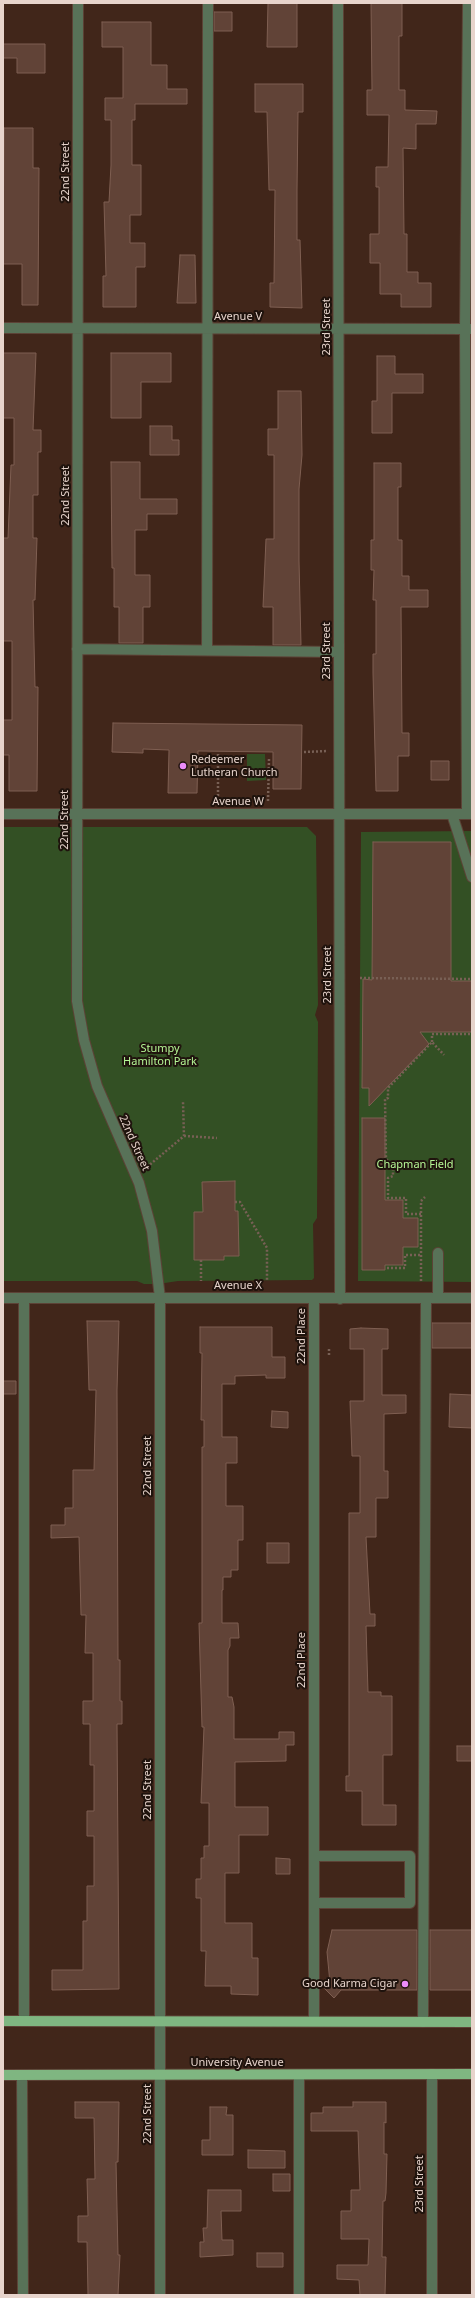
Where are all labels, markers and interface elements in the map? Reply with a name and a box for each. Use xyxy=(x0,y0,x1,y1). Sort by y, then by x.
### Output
street label: 22nd Street xyxy=(59,142,73,202)
street label: 23rd Street xyxy=(320,298,334,356)
street label: Avenue V xyxy=(214,310,262,324)
street label: 22nd Street xyxy=(59,466,73,526)
street label: 23rd Street xyxy=(320,622,334,680)
place label: Redeemer Lutheran Church xyxy=(191,753,278,779)
marker: Redeemer Lutheran Church xyxy=(178,761,188,771)
street label: 22nd Street xyxy=(58,790,72,850)
street label: Avenue W xyxy=(212,795,264,809)
street label: 23rd Street xyxy=(321,946,335,1004)
park label: Stumpy Hamilton Park xyxy=(123,1042,197,1068)
street label: 22nd Street xyxy=(116,1113,152,1173)
park label: Chapman Field xyxy=(376,1158,454,1172)
street label: Avenue X xyxy=(214,1279,262,1293)
street label: 22nd Place xyxy=(295,1308,309,1364)
street label: 22nd Street xyxy=(141,1436,155,1496)
street label: 22nd Place xyxy=(295,1632,309,1688)
street label: 22nd Street xyxy=(141,1760,155,1820)
place label: Good Karma Cigar xyxy=(302,1977,397,1991)
marker: Good Karma Cigar xyxy=(400,1979,410,1989)
street label: University Avenue xyxy=(190,2056,284,2070)
street label: 22nd Street xyxy=(141,2084,155,2144)
street label: 23rd Street xyxy=(413,2155,427,2213)

